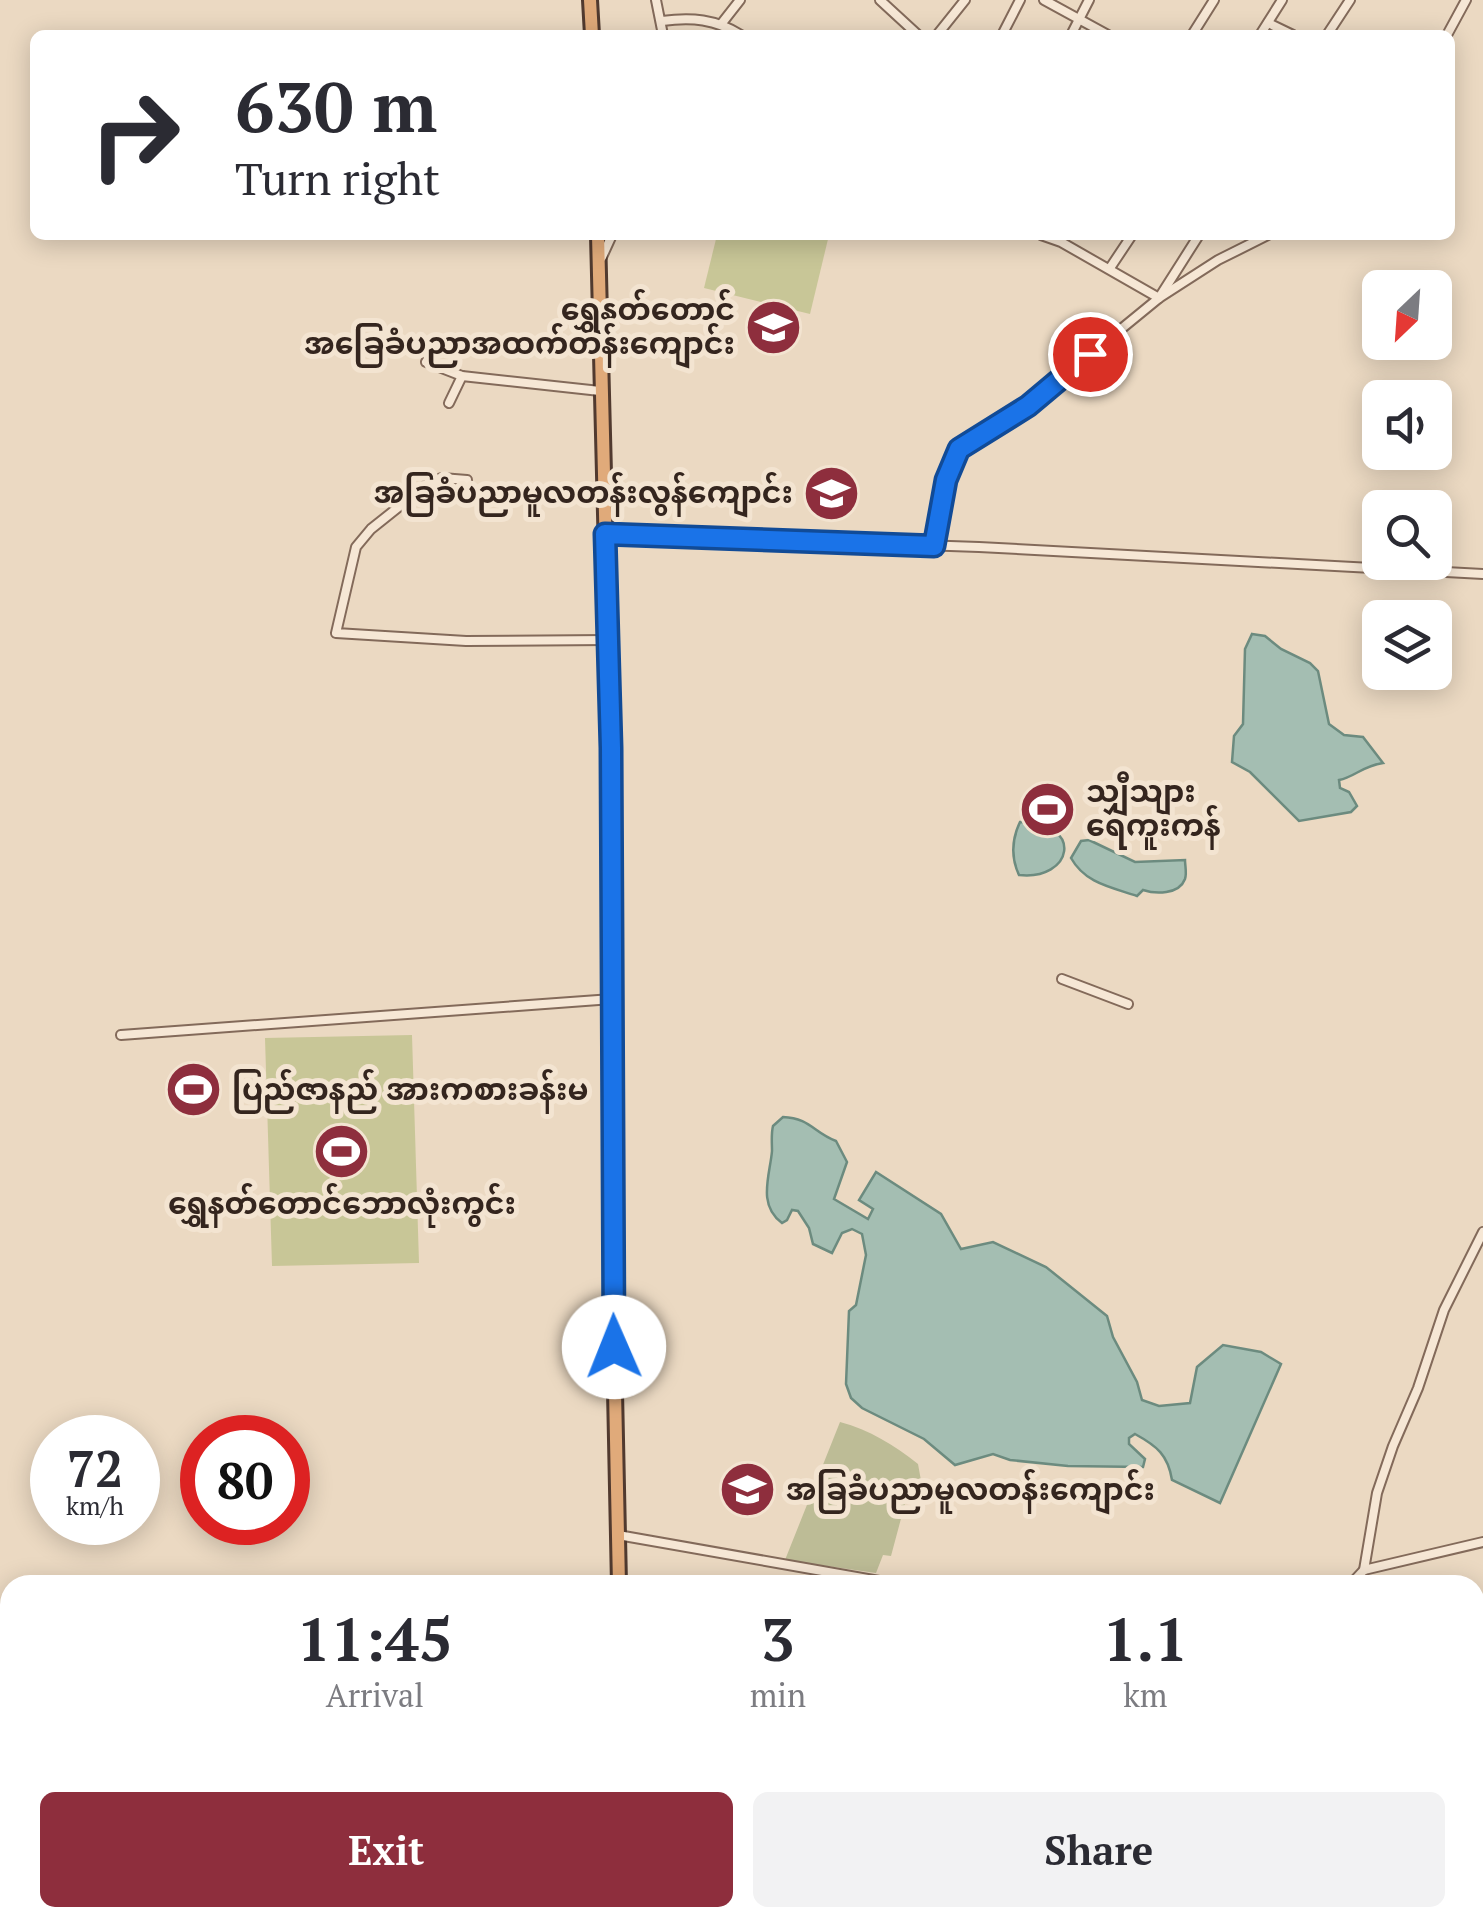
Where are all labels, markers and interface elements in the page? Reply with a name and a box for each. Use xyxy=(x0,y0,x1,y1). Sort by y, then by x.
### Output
text: 630 m xyxy=(235,59,437,152)
icon: right xyxy=(70,70,200,200)
text: Turn right xyxy=(235,148,440,208)
north arrow xyxy=(1362,270,1452,360)
map controls xyxy=(1362,270,1452,690)
place label: ရွှေနတ်တောင် အခြေခံပညာအထက်တန်းကျောင်း xyxy=(304,289,735,369)
school or university icon: ရွှေနတ်တောင် အခြေခံပညာအထက်တန်းကျောင်း xyxy=(744,297,804,357)
pin xyxy=(1048,312,1133,397)
icon: arrive xyxy=(1063,327,1118,382)
button: sound xyxy=(1362,380,1452,470)
school or university icon: အခြခံပညာမူလတန်းလွန်ကျောင်း xyxy=(802,463,862,523)
place label: အခြခံပညာမူလတန်းလွန်ကျောင်း xyxy=(374,472,793,518)
button: search xyxy=(1362,490,1452,580)
button: layers xyxy=(1362,600,1452,690)
place label: သျှီသျား ရေကူးကန် xyxy=(1086,771,1221,850)
sports icon: သျှီသျား ရေကူးကန် xyxy=(1017,779,1077,839)
sports icon: ပြည်ဇာနည် အားကစားခန်းမ xyxy=(163,1060,223,1120)
place label: ပြည်ဇာနည် အားကစားခန်းမ xyxy=(232,1069,589,1114)
sports icon: ရွှေနတ်တောင်ဘောလုံးကွင်း xyxy=(312,1121,372,1181)
place label: ရွှေနတ်တောင်ဘောလုံးကွင်း xyxy=(168,1183,516,1228)
position arrow xyxy=(562,1295,666,1399)
speed limit sign: 80 xyxy=(180,1415,310,1545)
text: 72 xyxy=(67,1435,123,1501)
school or university icon: အခြခံပညာမူလတန်းကျောင်း xyxy=(717,1460,777,1520)
place label: အခြခံပညာမူလတန်းကျောင်း xyxy=(786,1469,1155,1515)
text: km/h xyxy=(66,1489,124,1522)
text: 11:45 xyxy=(297,1599,453,1678)
text: 3 xyxy=(761,1599,795,1678)
text: 1.1 xyxy=(1103,1599,1188,1678)
text: Arrival xyxy=(326,1674,424,1716)
text: min xyxy=(750,1674,806,1716)
text: km xyxy=(1123,1674,1168,1716)
button: Exit xyxy=(40,1792,733,1907)
button: Share xyxy=(753,1792,1445,1907)

